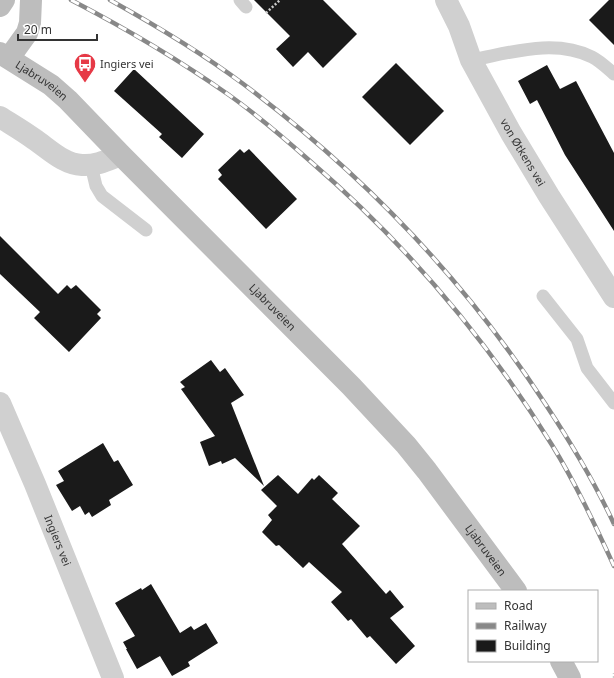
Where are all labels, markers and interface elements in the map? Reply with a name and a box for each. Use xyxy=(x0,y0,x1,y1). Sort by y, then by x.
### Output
scale bar xyxy=(18,16,97,42)
text: 20 m xyxy=(24,21,52,38)
bus stop icon: Ingiers vei xyxy=(72,51,98,84)
place label: Ingiers vei xyxy=(100,56,154,71)
street label: Ljabruveien xyxy=(13,57,71,104)
street label: von Øtkens vei xyxy=(497,116,549,189)
street label: Ljabruveien xyxy=(246,280,300,334)
street label: Ingiers vei xyxy=(41,512,75,568)
street label: Ljabruveien xyxy=(462,521,510,579)
legend xyxy=(468,590,598,662)
text: Road xyxy=(504,597,533,614)
text: Railway xyxy=(504,617,548,634)
text: Building xyxy=(504,637,551,654)

